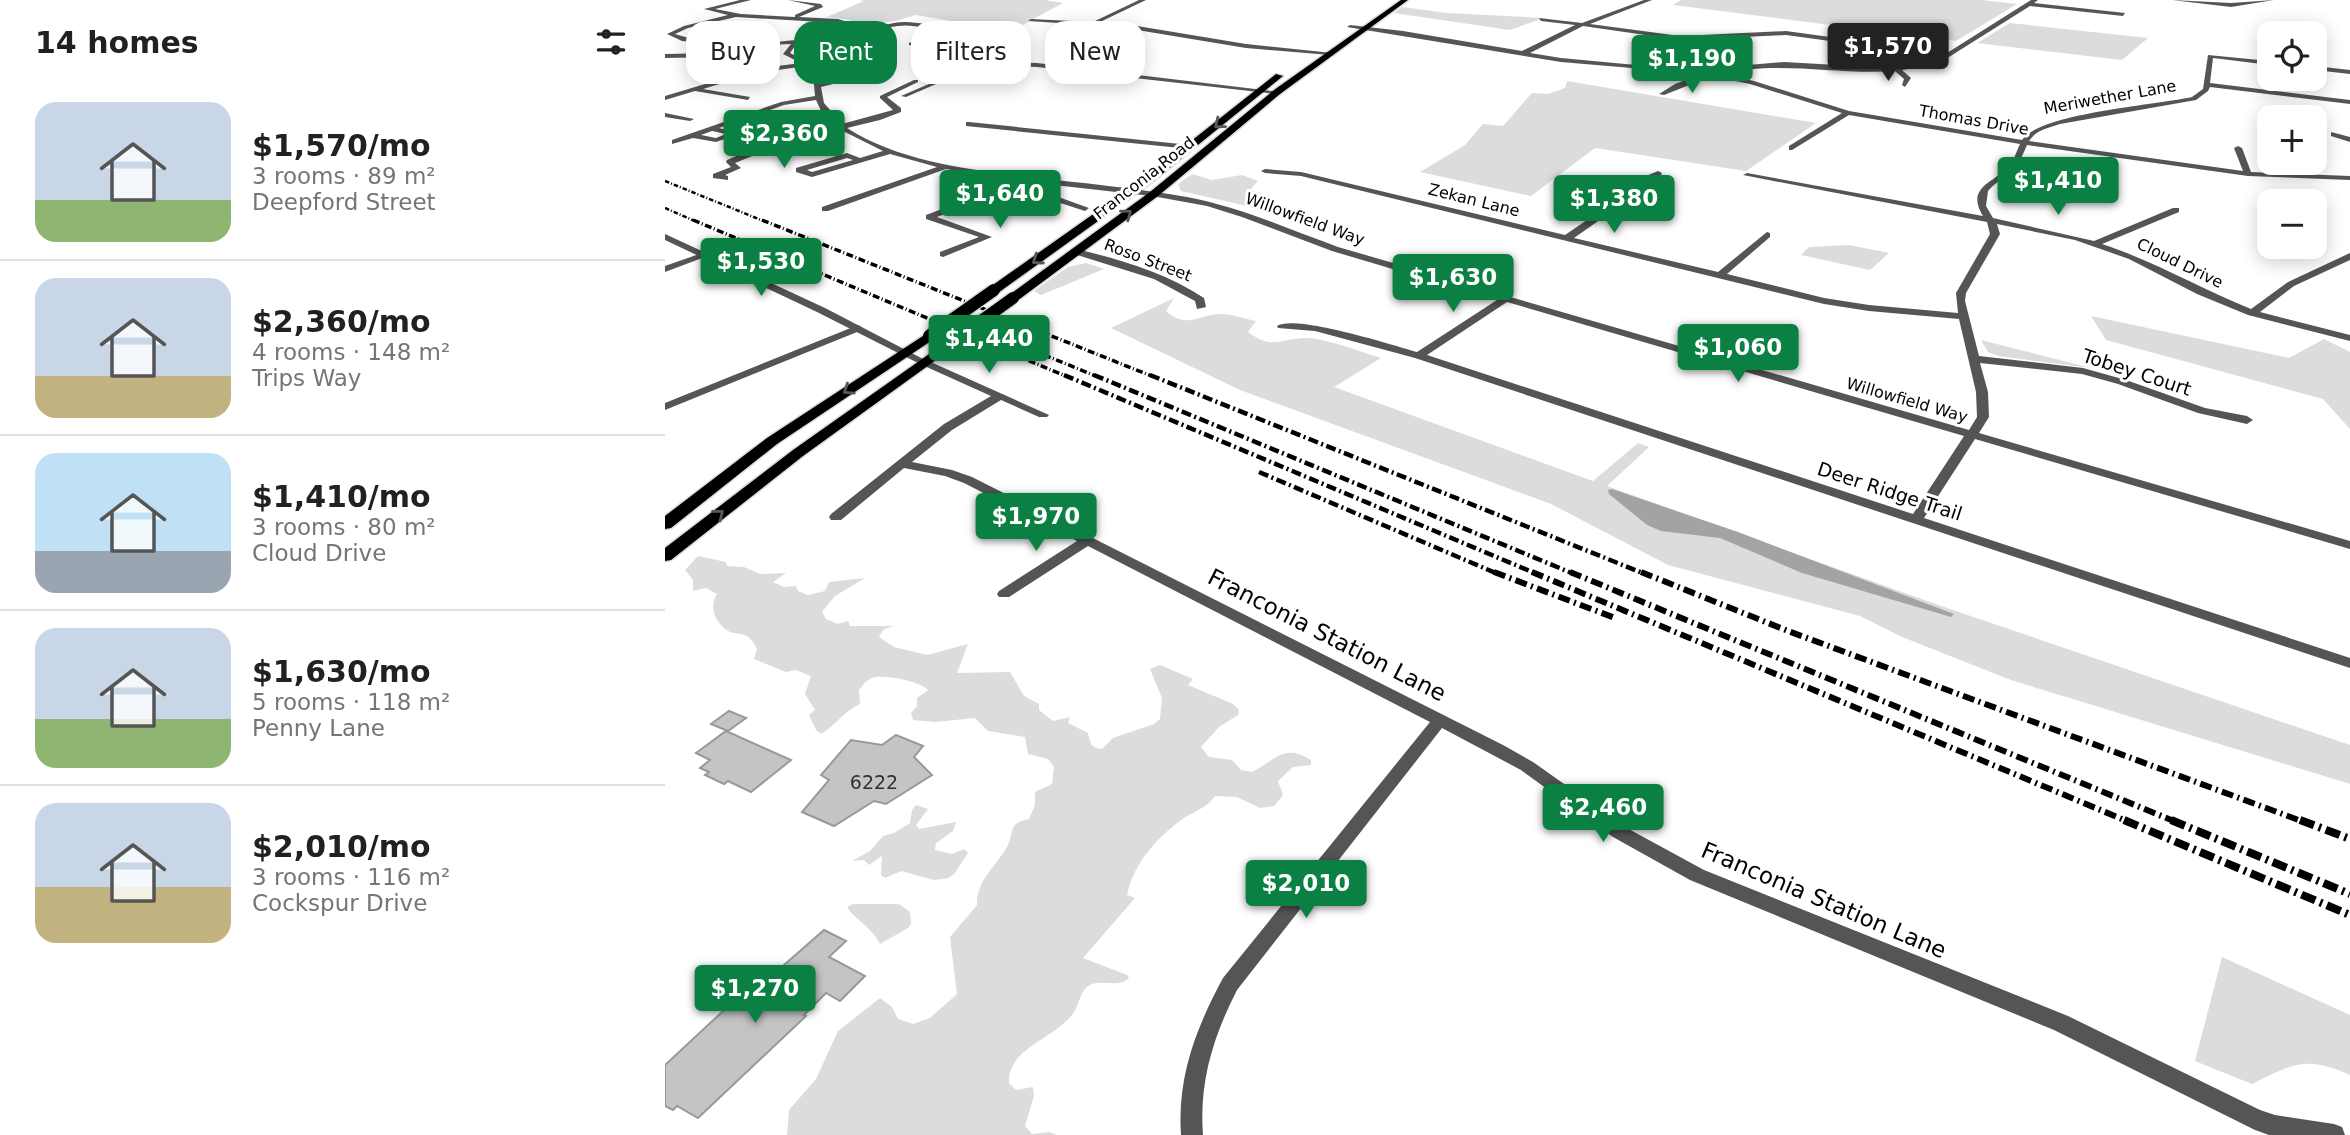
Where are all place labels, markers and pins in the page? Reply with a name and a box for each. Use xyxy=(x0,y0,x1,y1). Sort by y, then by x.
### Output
pin: $1,570 xyxy=(1831,24,1945,83)
pin: $1,190 xyxy=(1635,36,1749,95)
pin: $2,360 xyxy=(727,110,841,170)
pin: $1,410 xyxy=(2001,158,2115,217)
pin: $1,640 xyxy=(943,170,1057,230)
pin: $1,380 xyxy=(1557,176,1671,235)
pin: $1,530 xyxy=(704,238,818,298)
pin: $1,630 xyxy=(1396,254,1510,314)
pin: $1,440 xyxy=(932,316,1046,375)
pin: $1,060 xyxy=(1681,324,1795,384)
pin: $1,970 xyxy=(979,494,1093,553)
pin: $2,460 xyxy=(1546,784,1660,844)
pin: $2,010 xyxy=(1249,860,1363,920)
pin: $1,270 xyxy=(698,965,812,1025)

